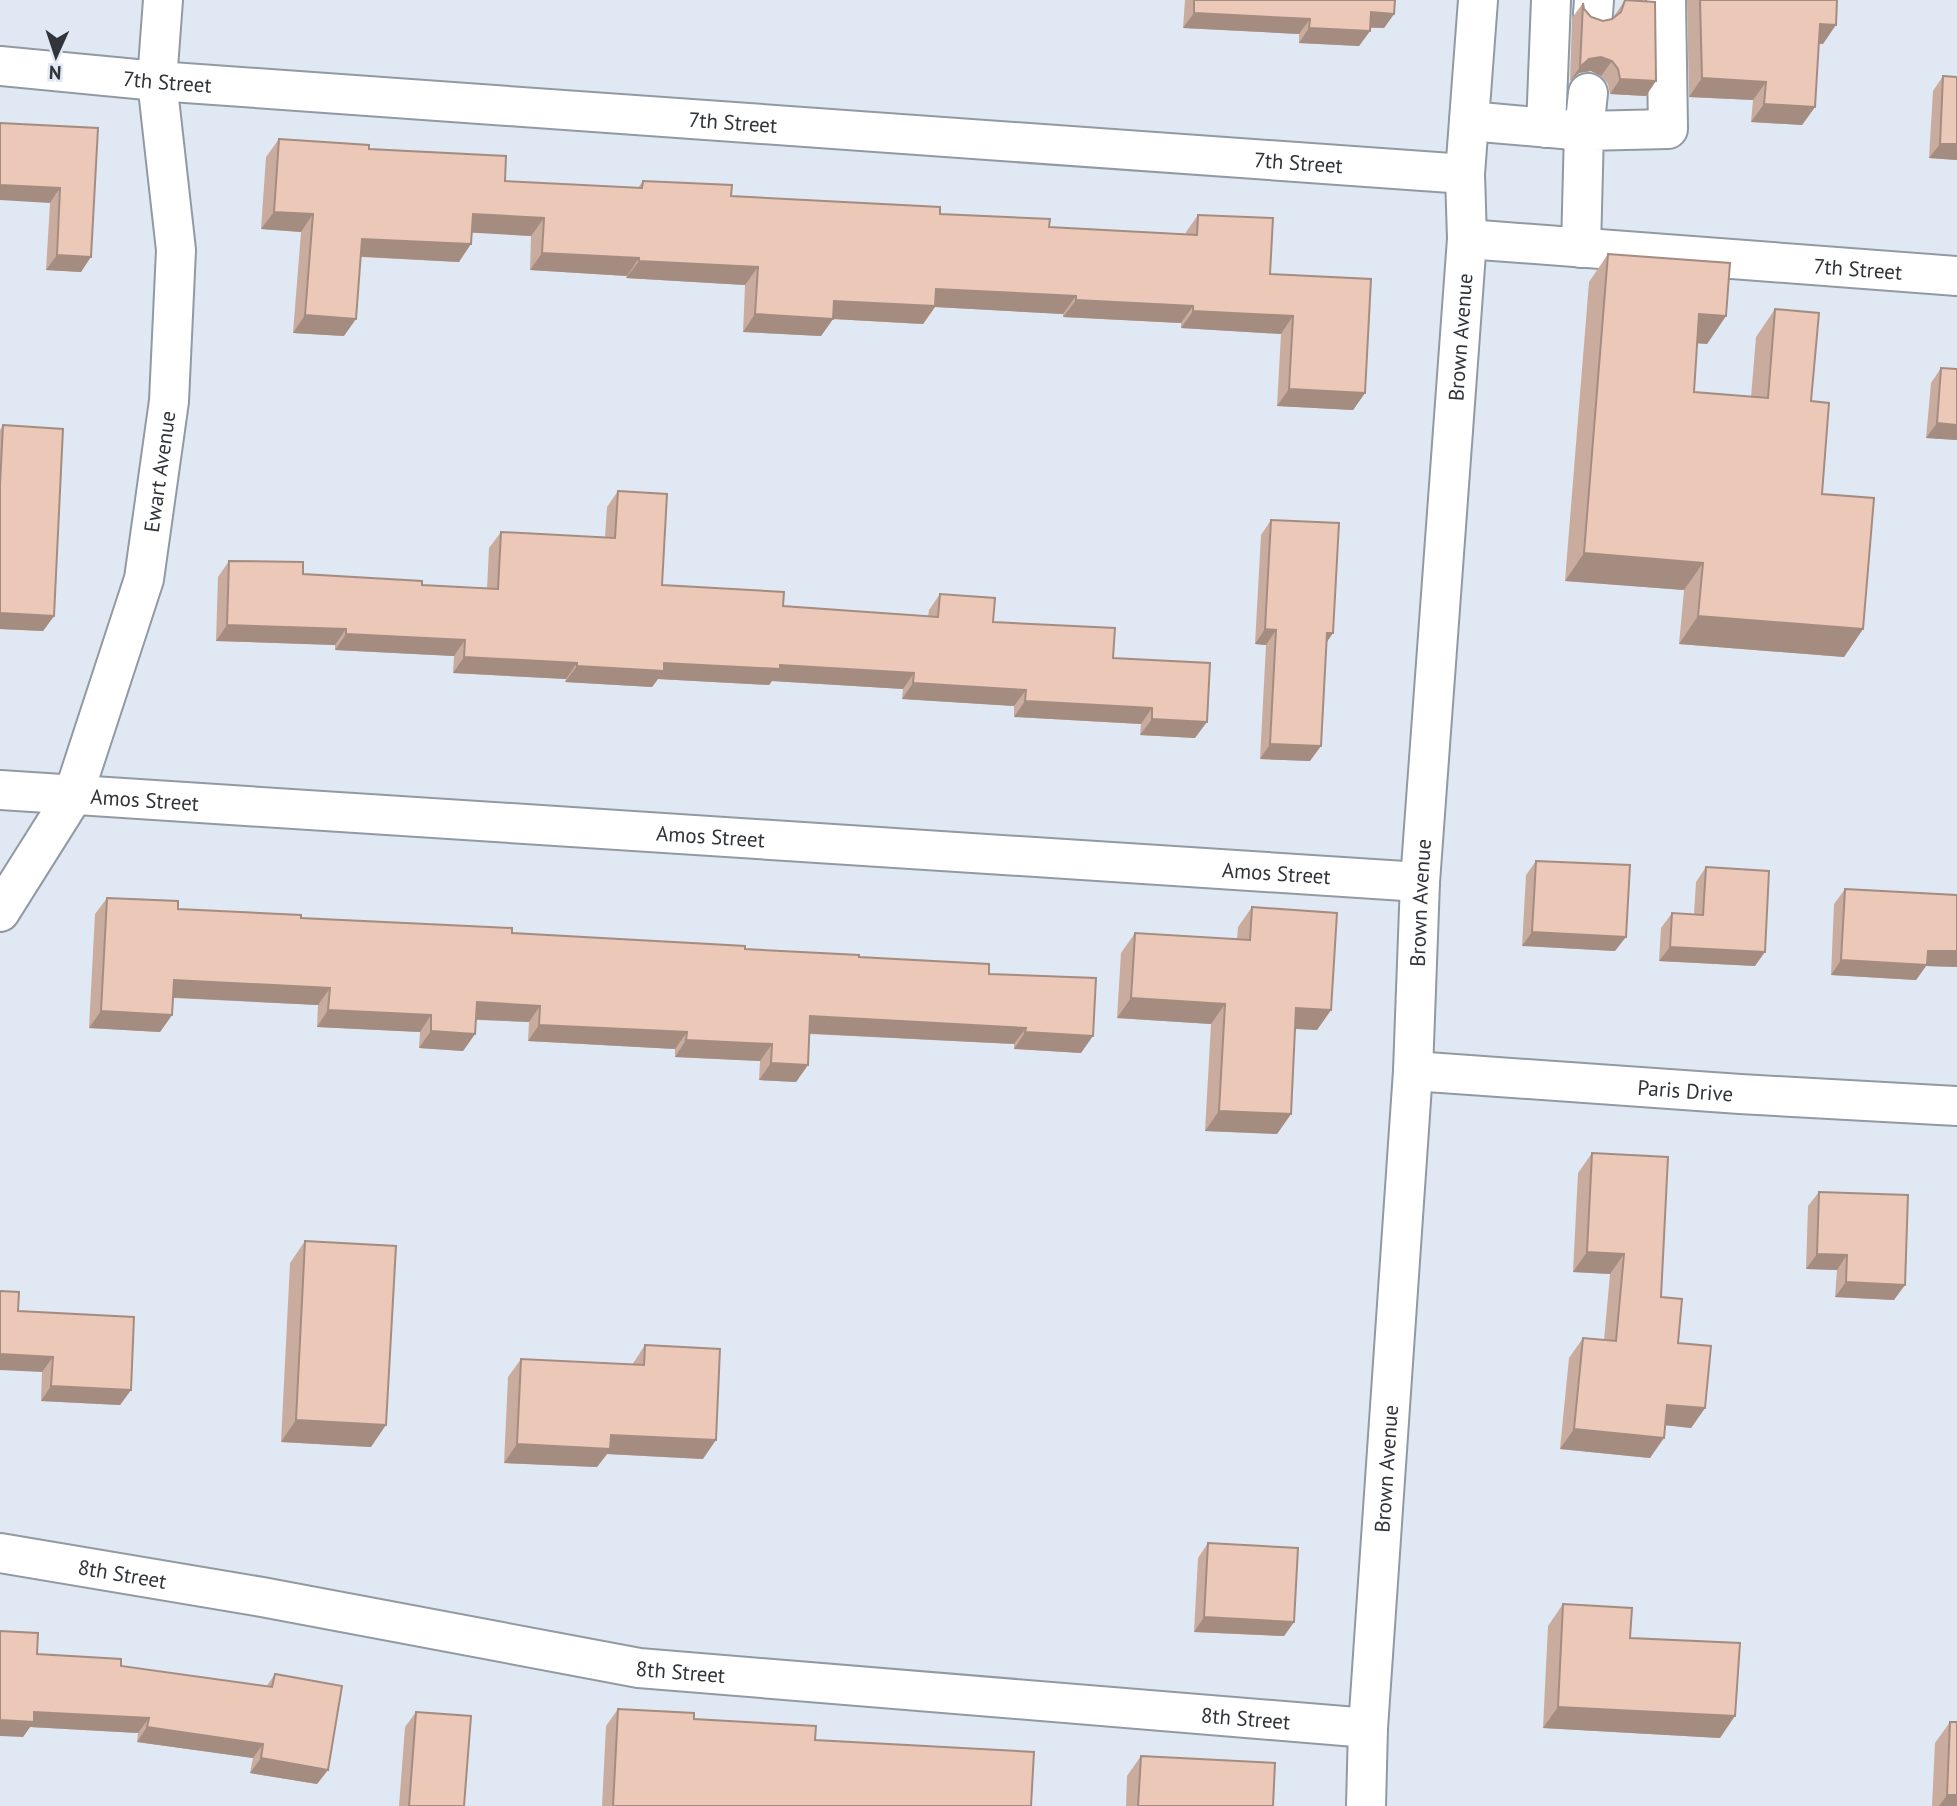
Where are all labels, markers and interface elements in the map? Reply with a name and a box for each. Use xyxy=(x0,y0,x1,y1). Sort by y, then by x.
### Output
north arrow xyxy=(21,21,91,91)
text: N xyxy=(48,61,62,85)
street label: 7th Street xyxy=(122,64,213,98)
street label: 7th Street xyxy=(688,105,778,139)
street label: 7th Street xyxy=(1253,146,1344,179)
street label: 7th Street xyxy=(1813,252,1903,285)
street label: Brown Avenue xyxy=(1442,272,1478,402)
street label: Ewart Avenue xyxy=(137,409,181,534)
street label: Amos Street xyxy=(90,782,200,816)
street label: Amos Street xyxy=(655,819,766,853)
street label: Brown Avenue xyxy=(1403,838,1437,967)
street label: Amos Street xyxy=(1221,856,1331,890)
street label: Paris Drive xyxy=(1637,1073,1734,1107)
street label: Brown Avenue xyxy=(1368,1404,1404,1533)
street label: 8th Street xyxy=(76,1553,169,1594)
street label: 8th Street xyxy=(635,1654,726,1689)
street label: 8th Street xyxy=(1200,1701,1291,1735)

